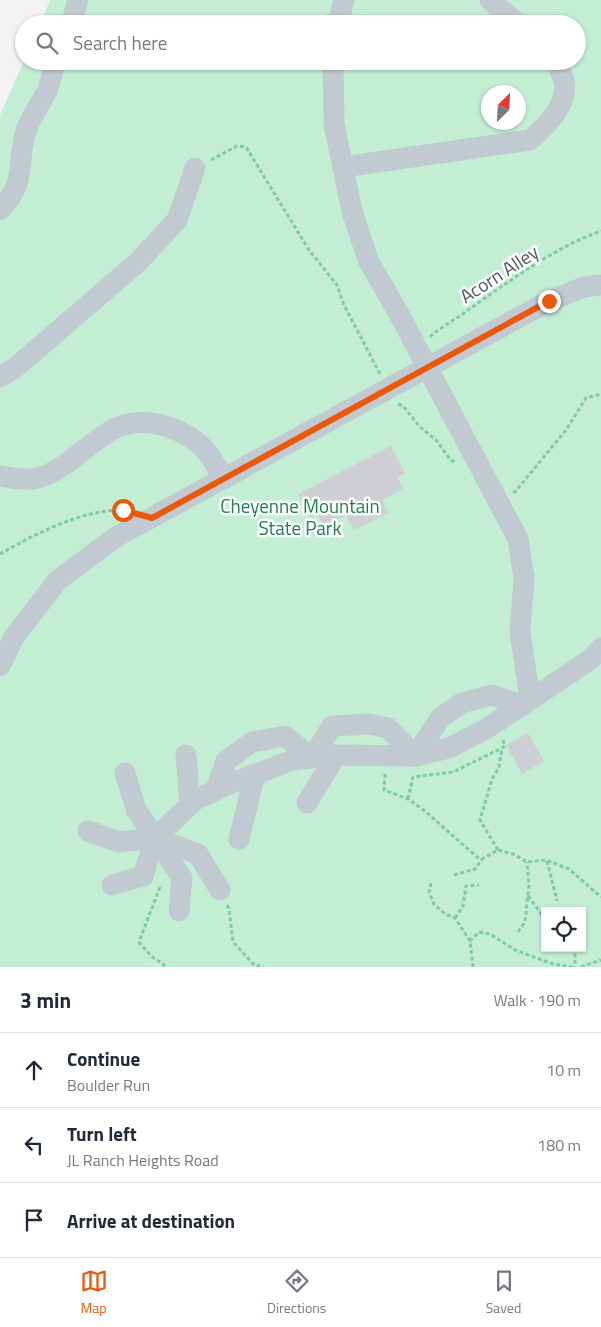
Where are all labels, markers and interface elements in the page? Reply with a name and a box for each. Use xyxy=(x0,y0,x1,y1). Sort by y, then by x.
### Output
search box xyxy=(15,15,586,70)
text: Search here xyxy=(73,28,167,57)
icon: search xyxy=(33,29,61,57)
north arrow xyxy=(481,85,526,130)
street label: Acorn Alley xyxy=(453,237,544,310)
route end xyxy=(538,290,561,313)
park label: Cheyenne Mountain State Park xyxy=(220,491,380,542)
route start xyxy=(112,499,135,522)
map controls xyxy=(541,907,586,952)
button: locate xyxy=(541,907,586,952)
text: 3 min xyxy=(20,984,71,1016)
text: Walk · 190 m xyxy=(493,988,581,1012)
text: Continue xyxy=(67,1044,140,1073)
icon: ahead xyxy=(20,1056,48,1084)
text: 10 m xyxy=(546,1058,581,1082)
text: Boulder Run xyxy=(67,1073,150,1097)
text: Turn left xyxy=(67,1119,137,1148)
icon: left xyxy=(20,1131,48,1159)
text: 180 m xyxy=(537,1133,581,1157)
text: JL Ranch Heights Road xyxy=(67,1148,219,1172)
icon: arrive xyxy=(20,1206,48,1234)
text: Arrive at destination xyxy=(67,1206,235,1235)
tab: Map xyxy=(80,1267,108,1318)
tab: Directions xyxy=(267,1267,326,1318)
tab: Saved xyxy=(486,1267,521,1318)

